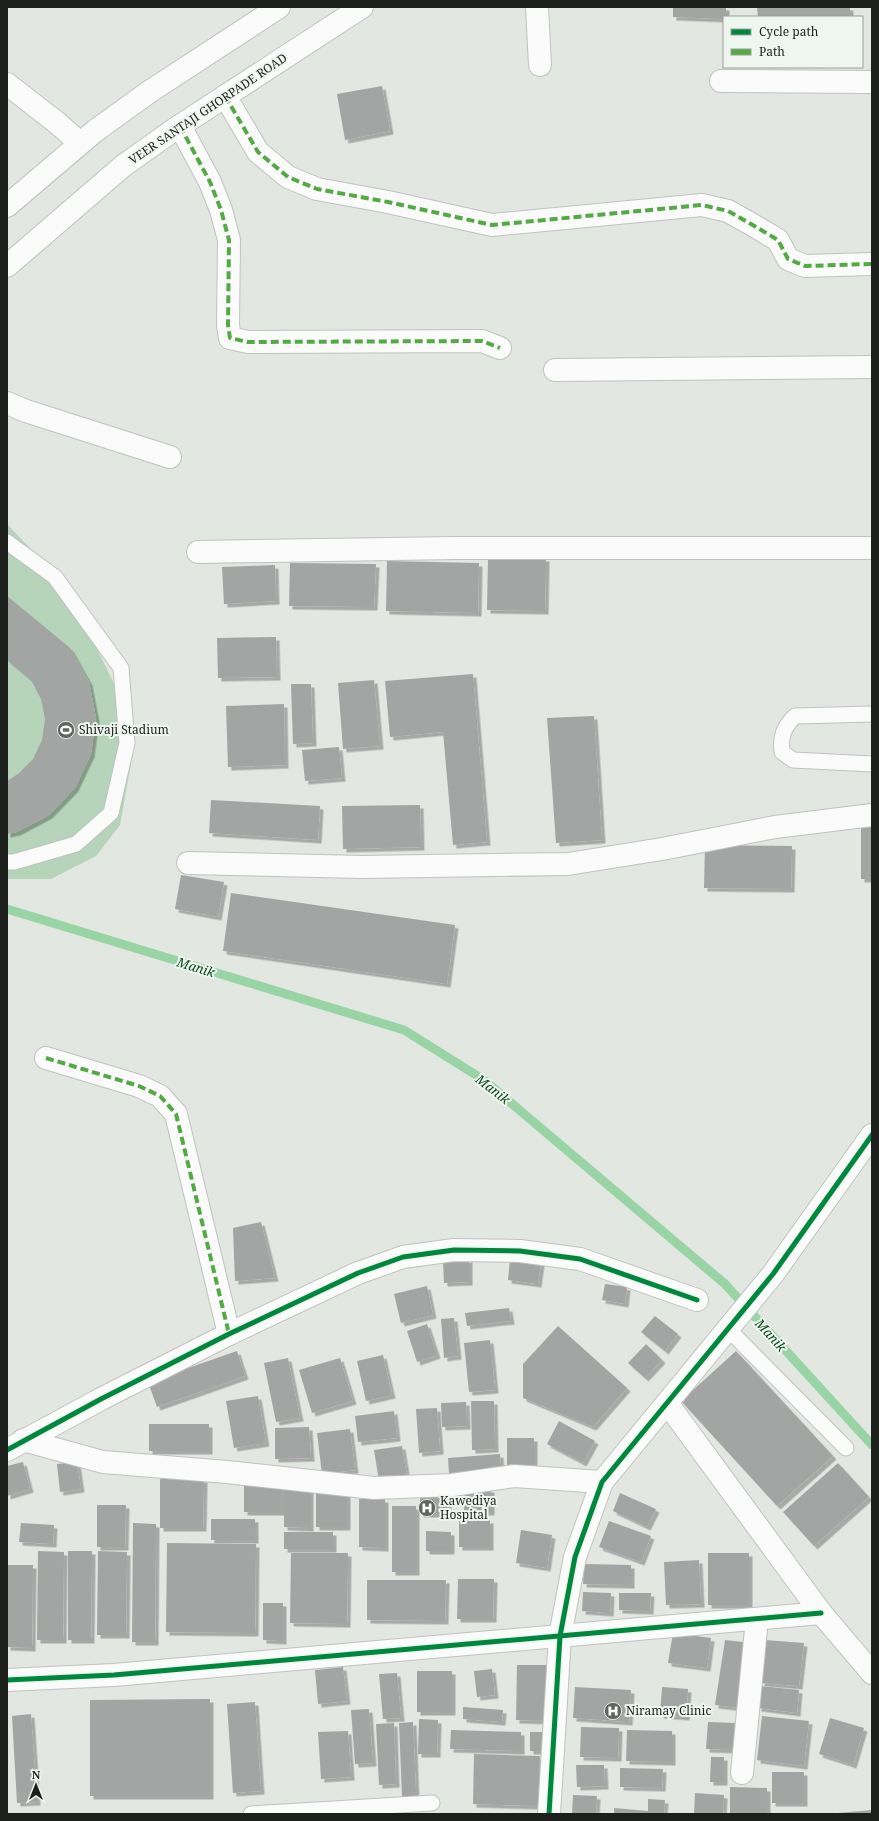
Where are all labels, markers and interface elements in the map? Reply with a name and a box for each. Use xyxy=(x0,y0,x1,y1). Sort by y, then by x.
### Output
legend xyxy=(723,16,863,68)
text: Cycle path xyxy=(759,23,819,40)
text: Path xyxy=(759,43,785,60)
street label: VEER SANTAJI GHORPADE ROAD xyxy=(125,49,290,168)
sports icon: Shivaji Stadium xyxy=(56,720,76,740)
place label: Shivaji Stadium xyxy=(79,721,169,738)
water label: Manik xyxy=(174,952,218,981)
water label: Manik xyxy=(471,1069,514,1108)
water label: Manik xyxy=(751,1314,791,1356)
place label: Kawediya Hospital xyxy=(440,1492,497,1523)
hospital icon: Kawediya Hospital xyxy=(417,1498,437,1518)
hospital icon: Niramay Clinic xyxy=(603,1701,623,1721)
place label: Niramay Clinic xyxy=(626,1702,711,1719)
north arrow xyxy=(16,1765,56,1805)
text: N xyxy=(32,1767,41,1782)

